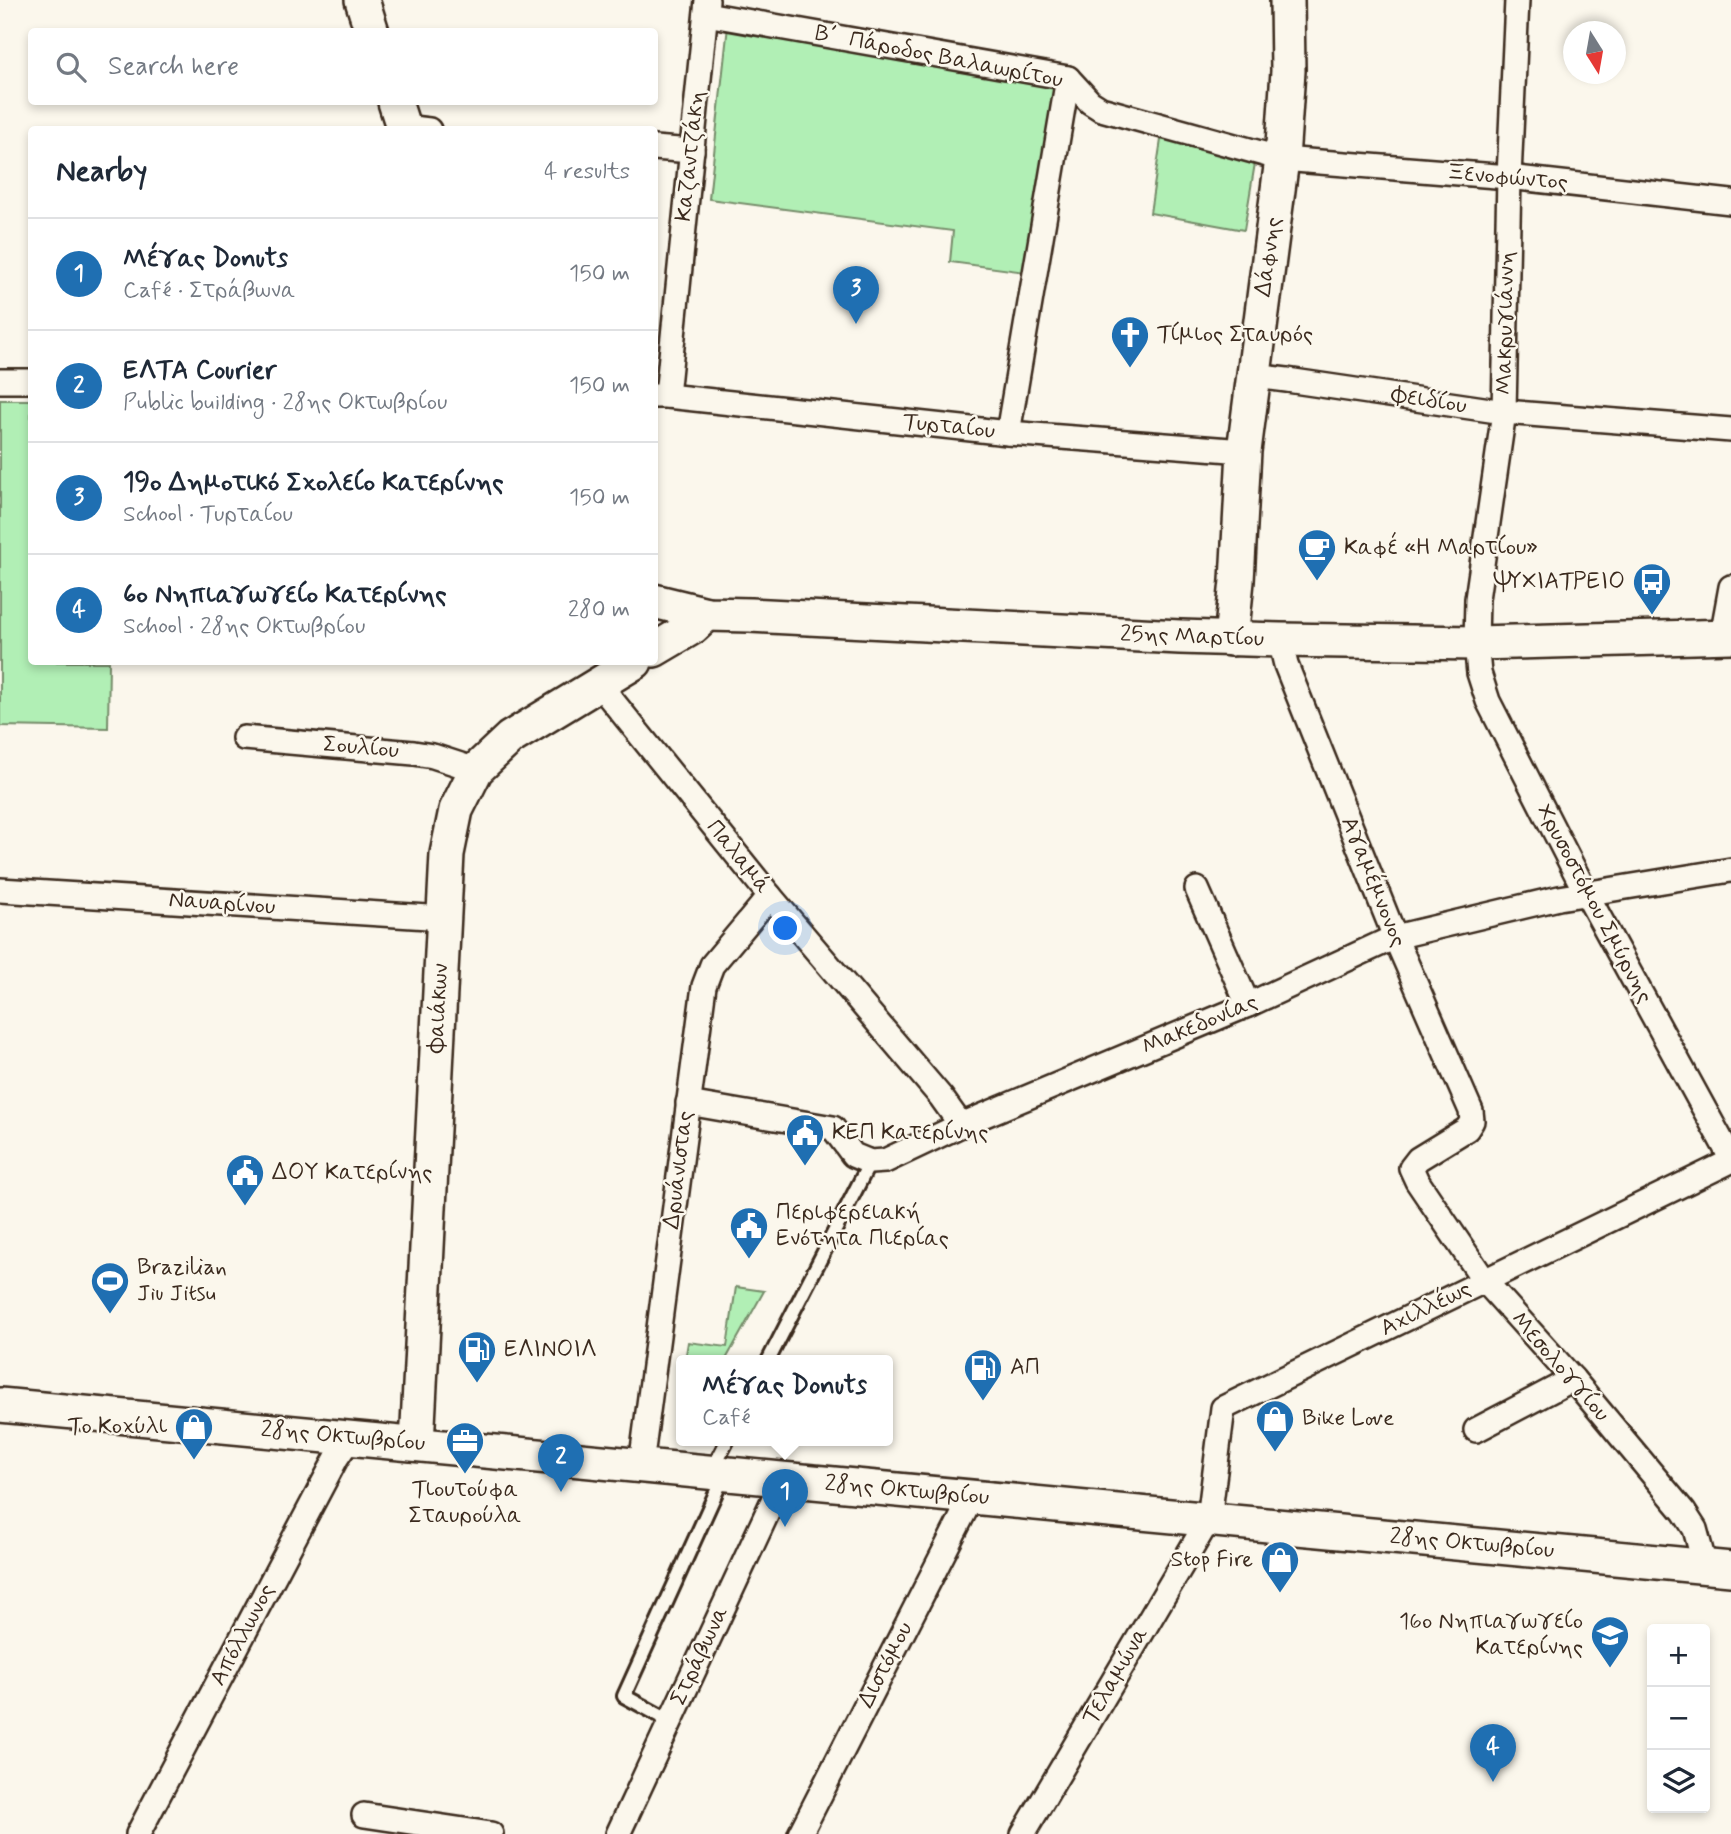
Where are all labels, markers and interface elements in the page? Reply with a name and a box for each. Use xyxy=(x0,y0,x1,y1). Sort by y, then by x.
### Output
street label: Β΄ Πάροδος Βαλαωρίτου xyxy=(813,18,1065,96)
north arrow xyxy=(1563,21,1626,84)
search box xyxy=(28,28,658,105)
icon: search xyxy=(52,48,90,86)
text: Search here xyxy=(108,50,239,84)
street label: Καζαντζάκη xyxy=(669,89,713,223)
text: Nearby xyxy=(56,152,147,191)
text: 4 results xyxy=(544,157,630,187)
street label: Ξενοφώντος xyxy=(1445,158,1569,198)
street label: Δάφνης xyxy=(1249,215,1289,299)
text: Μέγας Donuts xyxy=(123,242,288,276)
street label: Μακρυγιάννη xyxy=(1490,251,1522,395)
text: 1 xyxy=(74,259,84,289)
text: 150 m xyxy=(569,259,630,289)
pin: 3 xyxy=(833,266,879,324)
text: Café · Στράβωνα xyxy=(123,276,295,306)
church icon: Τίμιος Σταυρός xyxy=(1109,314,1151,369)
place label: Τίμιος Σταυρός xyxy=(1157,320,1313,350)
text: ΕΛΤΑ Courier xyxy=(123,354,277,388)
text: 2 xyxy=(73,371,85,401)
text: 150 m xyxy=(569,371,630,401)
street label: Φειδίου xyxy=(1388,380,1469,422)
text: Public building · 28ης Οκτωβρίου xyxy=(123,388,447,418)
street label: Τυρταίου xyxy=(901,407,997,447)
text: 19ο Δημοτικό Σχολείο Κατερίνης xyxy=(123,466,504,500)
text: 3 xyxy=(74,483,84,513)
text: 150 m xyxy=(569,483,630,513)
text: School · Τυρταίου xyxy=(123,500,293,530)
cafe icon: Καφέ «Η Μαρτίου» xyxy=(1296,527,1338,582)
place label: Καφέ «Η Μαρτίου» xyxy=(1344,531,1537,563)
bus stop icon: ΨΥΧΙΑΤΡΕΙΟ xyxy=(1631,561,1673,616)
place label: ΨΥΧΙΑΤΡΕΙΟ xyxy=(1493,567,1625,597)
text: 6ο Νηπιαγωγείο Κατερίνης xyxy=(123,578,447,612)
text: 4 xyxy=(72,595,86,625)
text: 280 m xyxy=(568,595,630,625)
text: School · 28ης Οκτωβρίου xyxy=(123,612,365,642)
street label: 25ης Μαρτίου xyxy=(1119,619,1265,655)
street label: Σουλίου xyxy=(322,730,400,766)
street label: Χρυσοστόμου Σμύρνης xyxy=(1529,799,1659,1009)
street label: Αγαμέμνονος xyxy=(1333,812,1415,952)
street label: Παλαμά xyxy=(699,814,777,900)
street label: Ναυαρίνου xyxy=(168,885,276,923)
your location xyxy=(768,911,802,945)
street label: Φαιάκων xyxy=(422,963,456,1054)
street label: Μακεδονίας xyxy=(1138,987,1262,1063)
street label: Δρυάνιστας xyxy=(657,1109,701,1231)
public building icon: ΚΕΠ Κατερίνης xyxy=(784,1112,826,1167)
place label: ΚΕΠ Κατερίνης xyxy=(832,1118,988,1148)
public building icon: ΔΟΥ Κατερίνης xyxy=(224,1152,266,1207)
place label: ΔΟΥ Κατερίνης xyxy=(272,1158,432,1188)
place label: Περιφερειακή Ενότητα Πιερίας xyxy=(776,1198,949,1254)
public building icon: Περιφερειακή Ενότητα Πιερίας xyxy=(728,1205,770,1260)
place label: Brazilian Jiu Jitsu xyxy=(137,1253,227,1309)
sports icon: Brazilian Jiu Jitsu xyxy=(89,1260,131,1315)
street label: Αχιλλέως xyxy=(1375,1272,1476,1344)
street label: Μεσολογγίου xyxy=(1504,1306,1616,1428)
fuel station icon: ΕΛΙΝΟΙΛ xyxy=(456,1329,498,1384)
place label: ΕΛΙΝΟΙΛ xyxy=(504,1335,596,1365)
fuel station icon: ΑΠ xyxy=(962,1347,1004,1402)
place label: ΑΠ xyxy=(1010,1353,1040,1383)
popup xyxy=(676,1355,893,1446)
text: Μέγας Donuts xyxy=(702,1369,867,1403)
shop icon: Bike Love xyxy=(1254,1398,1296,1453)
text: Café xyxy=(702,1403,751,1433)
place label: Bike Love xyxy=(1302,1404,1394,1434)
shop icon: Το Κοχύλι xyxy=(173,1406,215,1461)
place label: Το Κοχύλι xyxy=(68,1412,168,1442)
street label: 28ης Οκτωβρίου xyxy=(260,1415,426,1459)
office icon: Τιουτούφα Σταυρούλα xyxy=(444,1420,486,1475)
pin: 2 xyxy=(538,1434,584,1492)
pin: 1 xyxy=(762,1469,808,1527)
street label: 28ης Οκτωβρίου xyxy=(824,1469,990,1513)
place label: Τιουτούφα Σταυρούλα xyxy=(409,1475,521,1531)
street label: 28ης Οκτωβρίου xyxy=(1389,1522,1555,1566)
shop icon: Stop Fire xyxy=(1259,1539,1301,1594)
place label: Stop Fire xyxy=(1170,1545,1253,1575)
street label: Απόλλωνος xyxy=(204,1579,282,1691)
street label: Στράβωνα xyxy=(664,1602,736,1710)
place label: 16ο Νηπιαγωγείο Κατερίνης xyxy=(1399,1607,1583,1663)
school or university icon: 16ο Νηπιαγωγείο Κατερίνης xyxy=(1589,1614,1631,1669)
street label: Διστόμου xyxy=(852,1617,920,1713)
street label: Τελαμώνα xyxy=(1076,1622,1156,1730)
map controls xyxy=(1647,1624,1710,1813)
button: + xyxy=(1647,1624,1710,1687)
button: − xyxy=(1647,1687,1710,1750)
pin: 4 xyxy=(1470,1724,1516,1782)
button: layers xyxy=(1647,1750,1710,1813)

